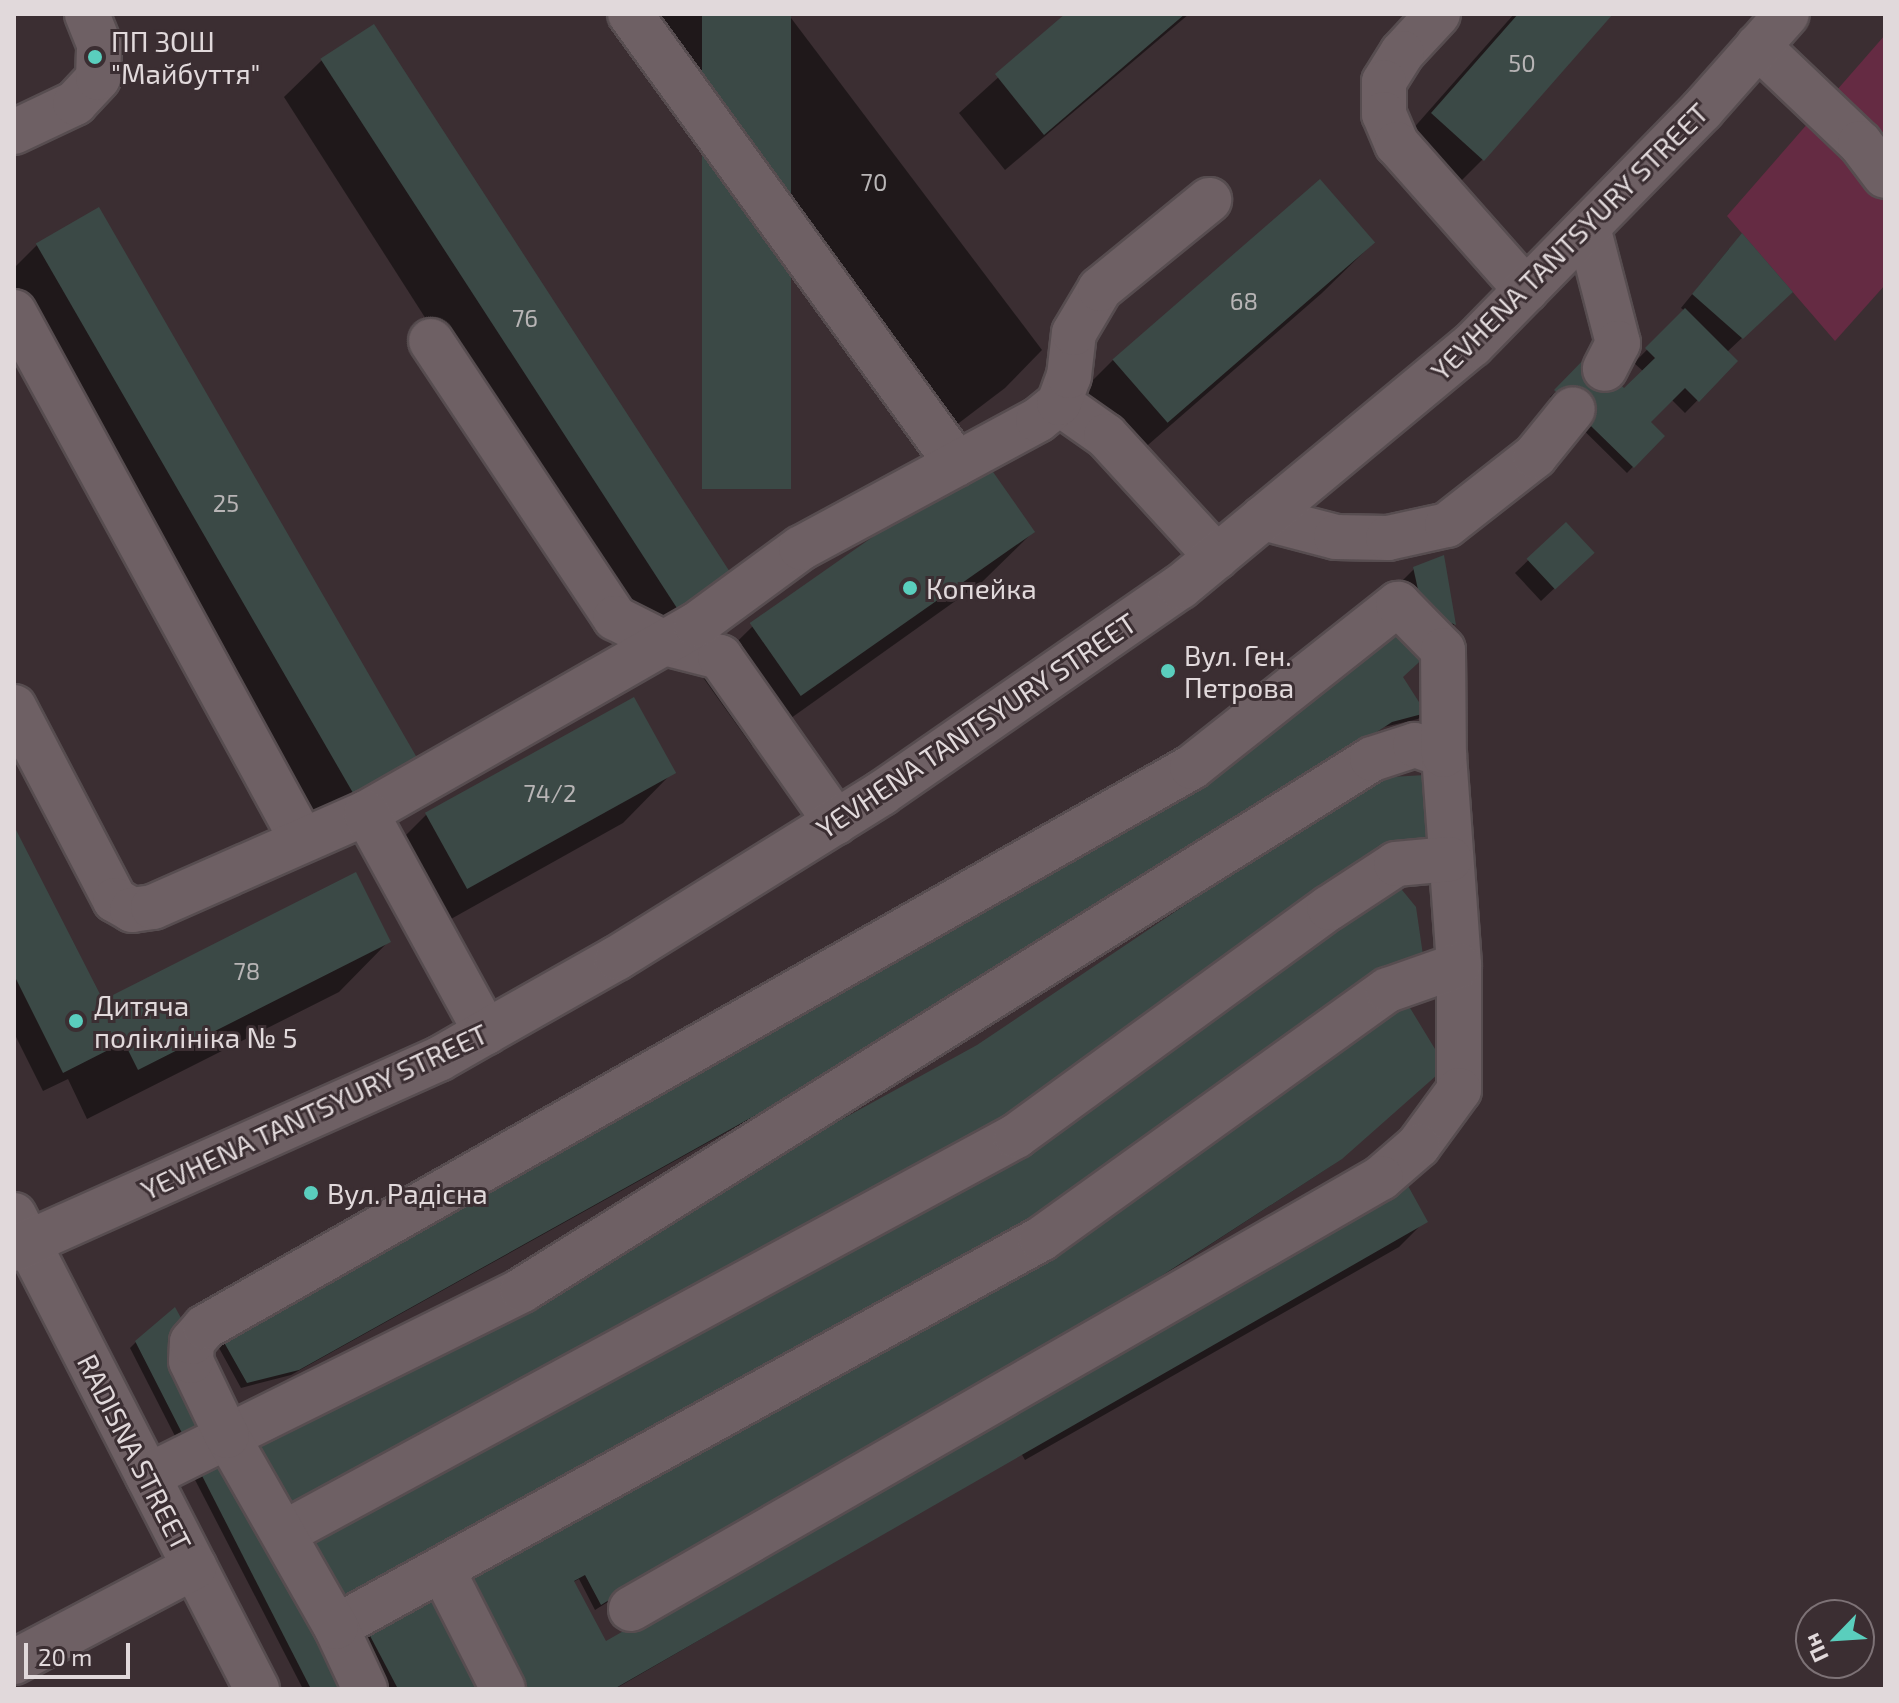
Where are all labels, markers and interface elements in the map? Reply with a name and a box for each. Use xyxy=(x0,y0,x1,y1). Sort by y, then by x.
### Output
place label: ПП ЗОШ "Майбуття" xyxy=(111,24,260,90)
marker: ПП ЗОШ "Майбуття" xyxy=(86,48,104,66)
house number: 50 xyxy=(1508,49,1536,77)
street label: YEVHENA TANTSYURY STREET xyxy=(1423,95,1715,387)
house number: 70 xyxy=(861,168,887,196)
house number: 68 xyxy=(1230,287,1258,315)
house number: 76 xyxy=(512,304,538,332)
house number: 25 xyxy=(213,489,239,517)
place label: Копейка xyxy=(926,571,1037,605)
marker: Копейка xyxy=(901,579,919,597)
street label: YEVHENA TANTSYURY STREET xyxy=(809,605,1143,845)
place label: Вул. Ген. Петрова xyxy=(1184,638,1294,704)
marker: Вул. Ген. Петрова xyxy=(1159,662,1177,680)
house number: 74/2 xyxy=(524,779,576,807)
house number: 78 xyxy=(234,957,260,985)
place label: Дитяча поліклініка № 5 xyxy=(94,988,298,1054)
marker: Дитяча поліклініка № 5 xyxy=(65,1010,87,1032)
street label: YEVHENA TANTSYURY STREET xyxy=(134,1015,494,1207)
place label: Вул. Радісна xyxy=(327,1176,488,1210)
marker: Вул. Радісна xyxy=(302,1184,320,1202)
street label: RADISNA STREET xyxy=(71,1348,199,1556)
north arrow xyxy=(1795,1599,1875,1679)
scale bar xyxy=(28,1627,134,1677)
text: Пн xyxy=(1797,1630,1833,1667)
text: 20 m xyxy=(38,1642,92,1671)

